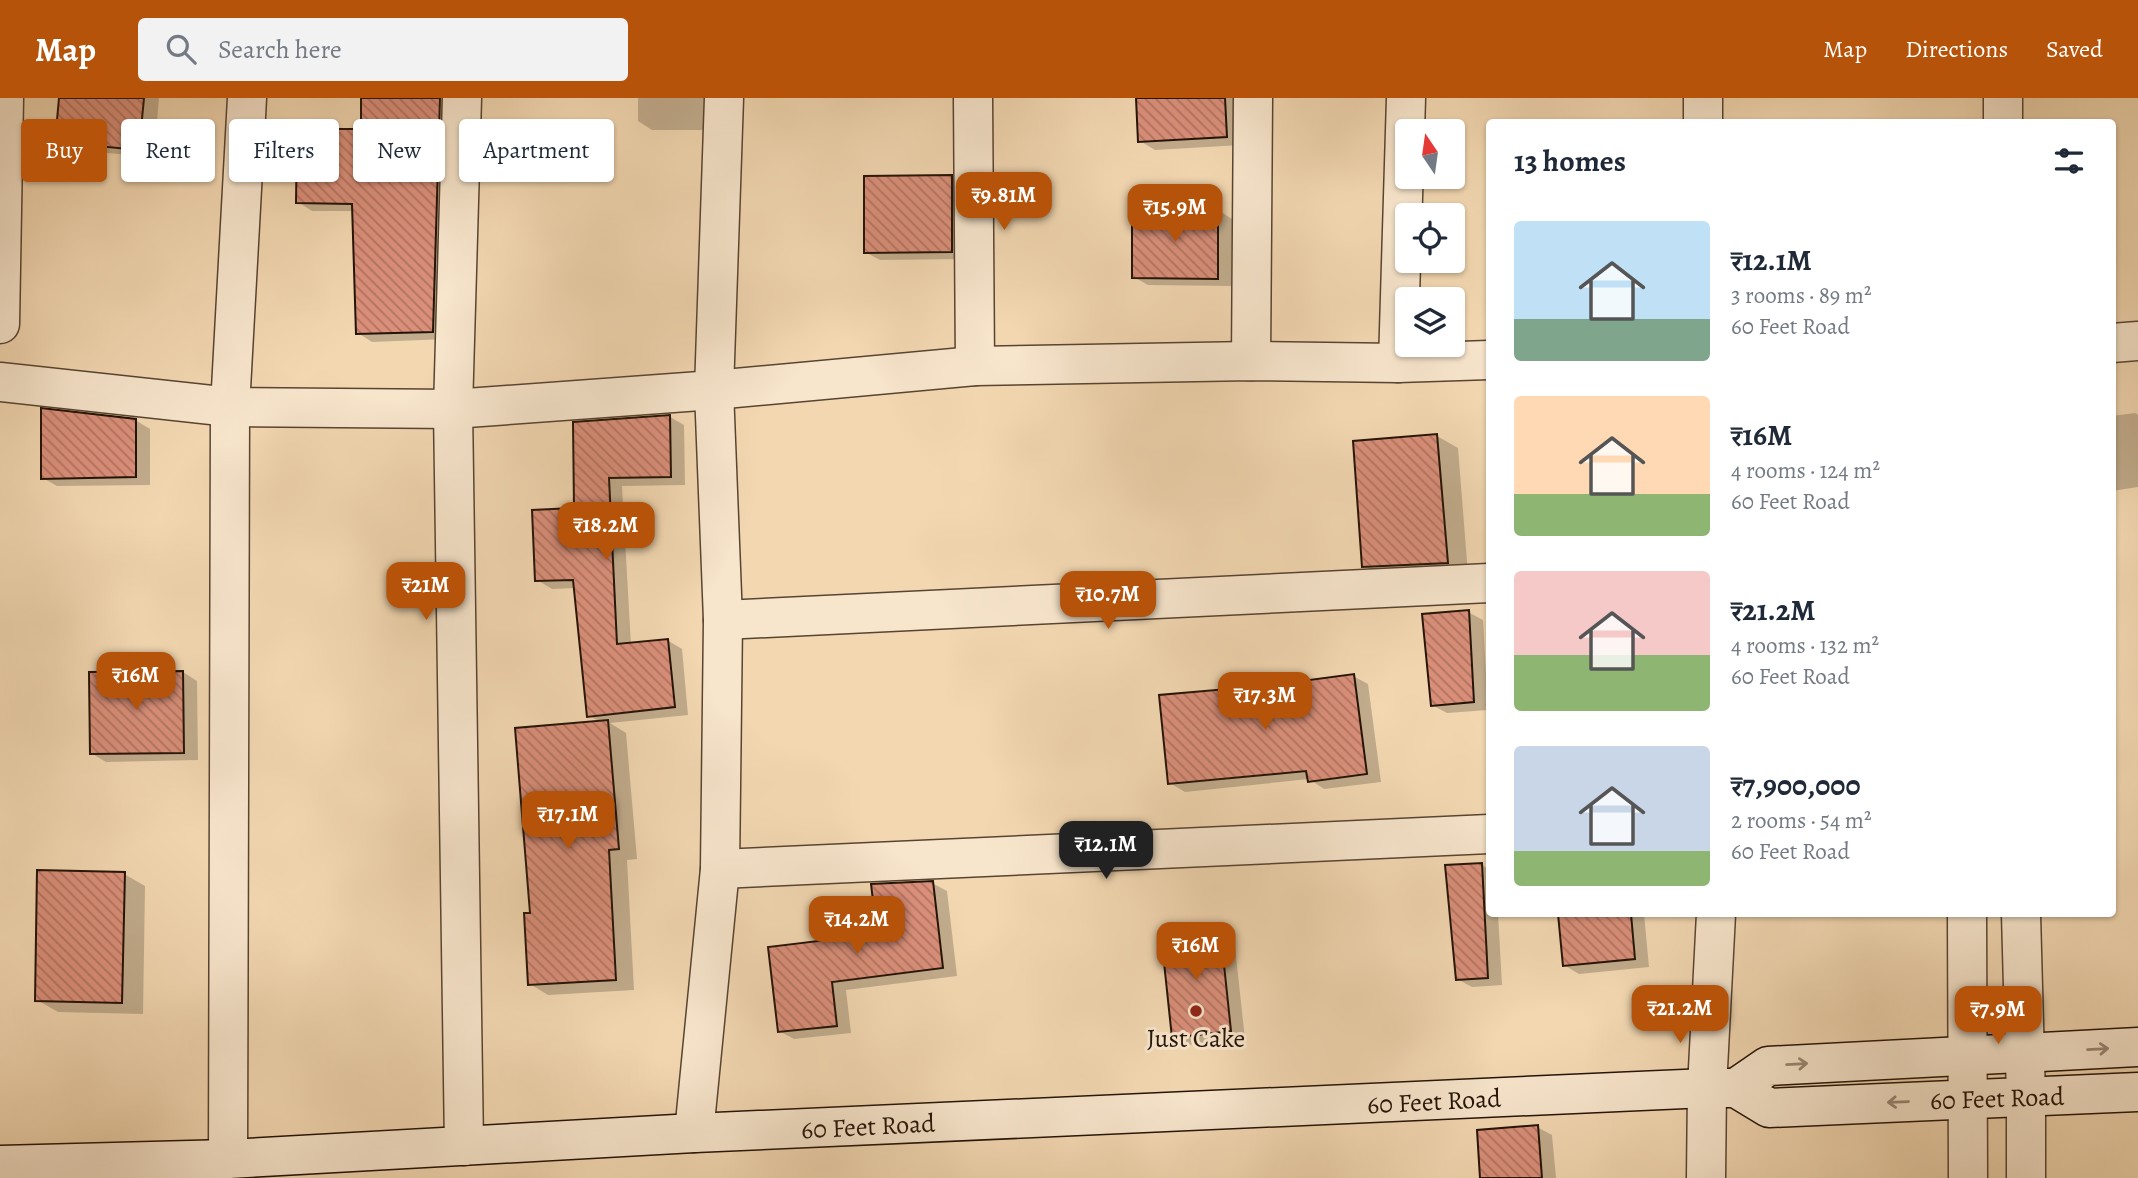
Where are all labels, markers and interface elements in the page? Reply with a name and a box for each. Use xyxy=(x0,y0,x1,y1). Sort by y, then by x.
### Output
search box xyxy=(138,18,628,81)
text: Map xyxy=(35,27,96,72)
icon: search xyxy=(162,30,200,68)
text: Search here xyxy=(218,32,342,67)
text: Map xyxy=(1823,33,1867,65)
text: Directions xyxy=(1905,33,2008,65)
text: Saved xyxy=(2046,33,2103,65)
chip: Buy xyxy=(21,119,107,182)
chip: Rent xyxy=(121,119,215,182)
chip: Filters xyxy=(229,119,339,182)
chip: New xyxy=(353,119,445,182)
chip: Apartment xyxy=(459,119,614,182)
north arrow xyxy=(1395,119,1465,189)
map controls xyxy=(1395,119,1465,357)
text: 13 homes xyxy=(1514,141,1626,181)
icon: filters xyxy=(2050,142,2088,180)
pin: ₹9.81M xyxy=(947,172,1061,232)
text: ₹9.81M xyxy=(972,179,1036,210)
pin: ₹15.9M xyxy=(1118,184,1232,244)
text: ₹15.9M xyxy=(1144,191,1206,222)
button: locate xyxy=(1395,203,1465,273)
text: ₹12.1M xyxy=(1731,240,1812,280)
icon: home xyxy=(1570,249,1654,333)
text: 3 rooms · 89 m² xyxy=(1731,280,1872,311)
button: layers xyxy=(1395,287,1465,357)
text: 60 Feet Road xyxy=(1731,311,1850,342)
text: ₹16M xyxy=(1731,415,1792,455)
icon: home xyxy=(1570,424,1654,508)
text: 4 rooms · 124 m² xyxy=(1731,455,1880,486)
text: 60 Feet Road xyxy=(1731,486,1850,517)
pin: ₹18.2M xyxy=(549,503,663,562)
text: ₹18.2M xyxy=(574,509,638,540)
pin: ₹21M xyxy=(385,562,467,622)
text: ₹21M xyxy=(402,569,450,600)
pin: ₹10.7M xyxy=(1051,572,1165,631)
text: ₹10.7M xyxy=(1076,578,1140,609)
text: ₹21.2M xyxy=(1731,590,1815,630)
icon: home xyxy=(1570,599,1654,683)
text: 4 rooms · 132 m² xyxy=(1731,630,1879,661)
pin: ₹16M xyxy=(95,652,177,712)
text: ₹16M xyxy=(113,659,159,690)
text: 60 Feet Road xyxy=(1731,661,1850,692)
pin: ₹17.3M xyxy=(1208,672,1322,732)
text: ₹17.3M xyxy=(1234,679,1296,710)
text: ₹7,900,000 xyxy=(1731,765,1861,805)
icon: home xyxy=(1570,774,1654,858)
pin: ₹17.1M xyxy=(511,792,625,851)
text: ₹17.1M xyxy=(538,798,598,829)
text: 2 rooms · 54 m² xyxy=(1731,805,1872,836)
pin: ₹12.1M xyxy=(1049,822,1163,881)
text: ₹12.1M xyxy=(1075,828,1137,859)
text: 60 Feet Road xyxy=(1731,836,1850,867)
pin: ₹14.2M xyxy=(800,896,914,956)
text: ₹14.2M xyxy=(825,903,889,934)
pin: ₹16M xyxy=(1155,922,1237,982)
text: ₹16M xyxy=(1173,929,1219,960)
pin: ₹21.2M xyxy=(1623,986,1737,1045)
pin: ₹7.9M xyxy=(1949,986,2047,1046)
text: ₹21.2M xyxy=(1648,992,1712,1023)
text: ₹7.9M xyxy=(1971,993,2025,1024)
marker: Just Cake xyxy=(1188,1003,1204,1019)
place label: Just Cake xyxy=(1147,1021,1245,1056)
one-way arrow xyxy=(2086,1042,2109,1055)
one-way arrow xyxy=(1785,1057,1808,1070)
street label: 60 Feet Road xyxy=(1929,1079,2065,1118)
street label: 60 Feet Road xyxy=(1366,1081,1502,1122)
one-way arrow xyxy=(1887,1096,1910,1109)
street label: 60 Feet Road xyxy=(800,1106,936,1147)

